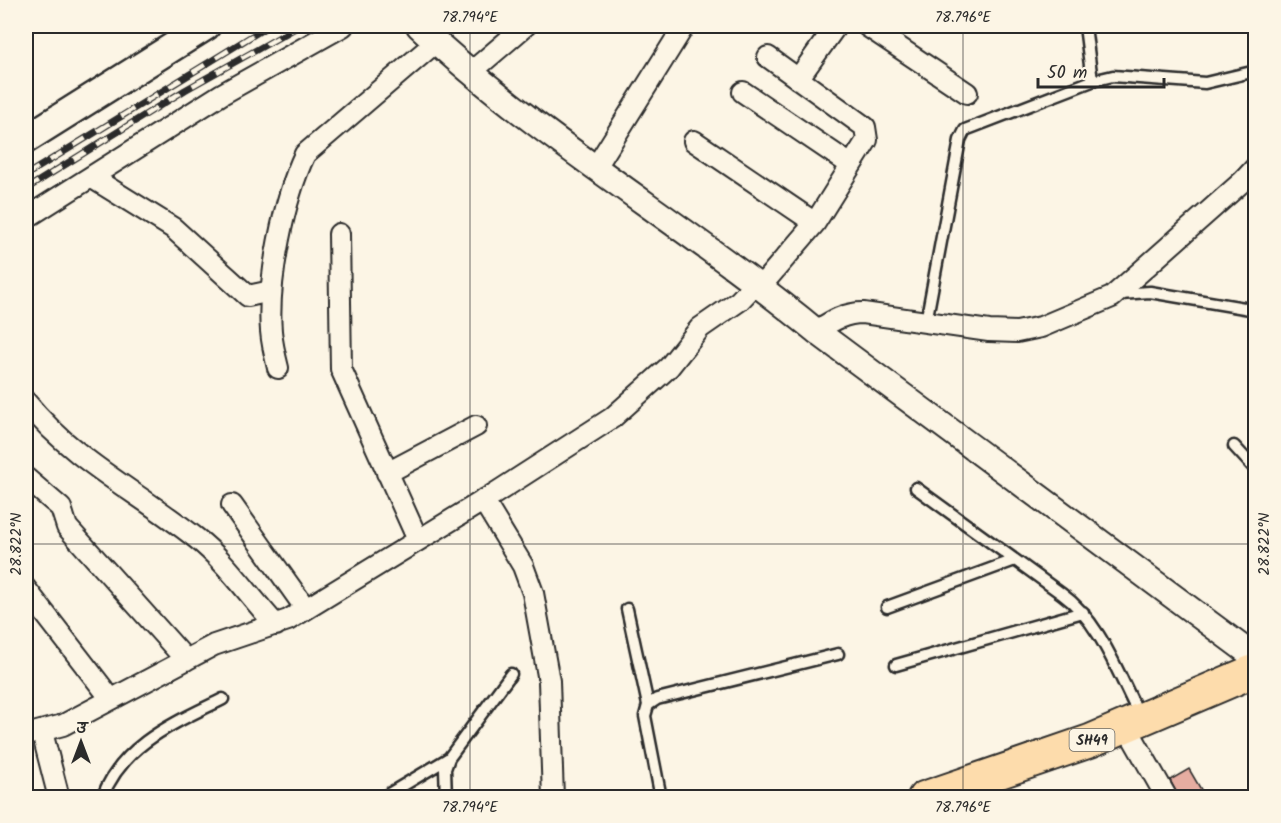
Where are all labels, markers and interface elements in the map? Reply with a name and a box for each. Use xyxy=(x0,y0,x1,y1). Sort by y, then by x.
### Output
text: 78.794°E xyxy=(442,6,499,30)
text: 78.796°E xyxy=(935,6,992,30)
scale bar xyxy=(1038,51,1164,89)
text: 50 m xyxy=(1047,59,1087,88)
text: 28.822°N xyxy=(5,512,29,576)
text: 28.822°N xyxy=(1253,512,1277,576)
north arrow xyxy=(51,712,111,772)
text: उ xyxy=(76,716,89,741)
road number: SH49 xyxy=(1070,729,1114,751)
text: 78.794°E xyxy=(442,796,499,820)
text: 78.796°E xyxy=(935,796,992,820)

